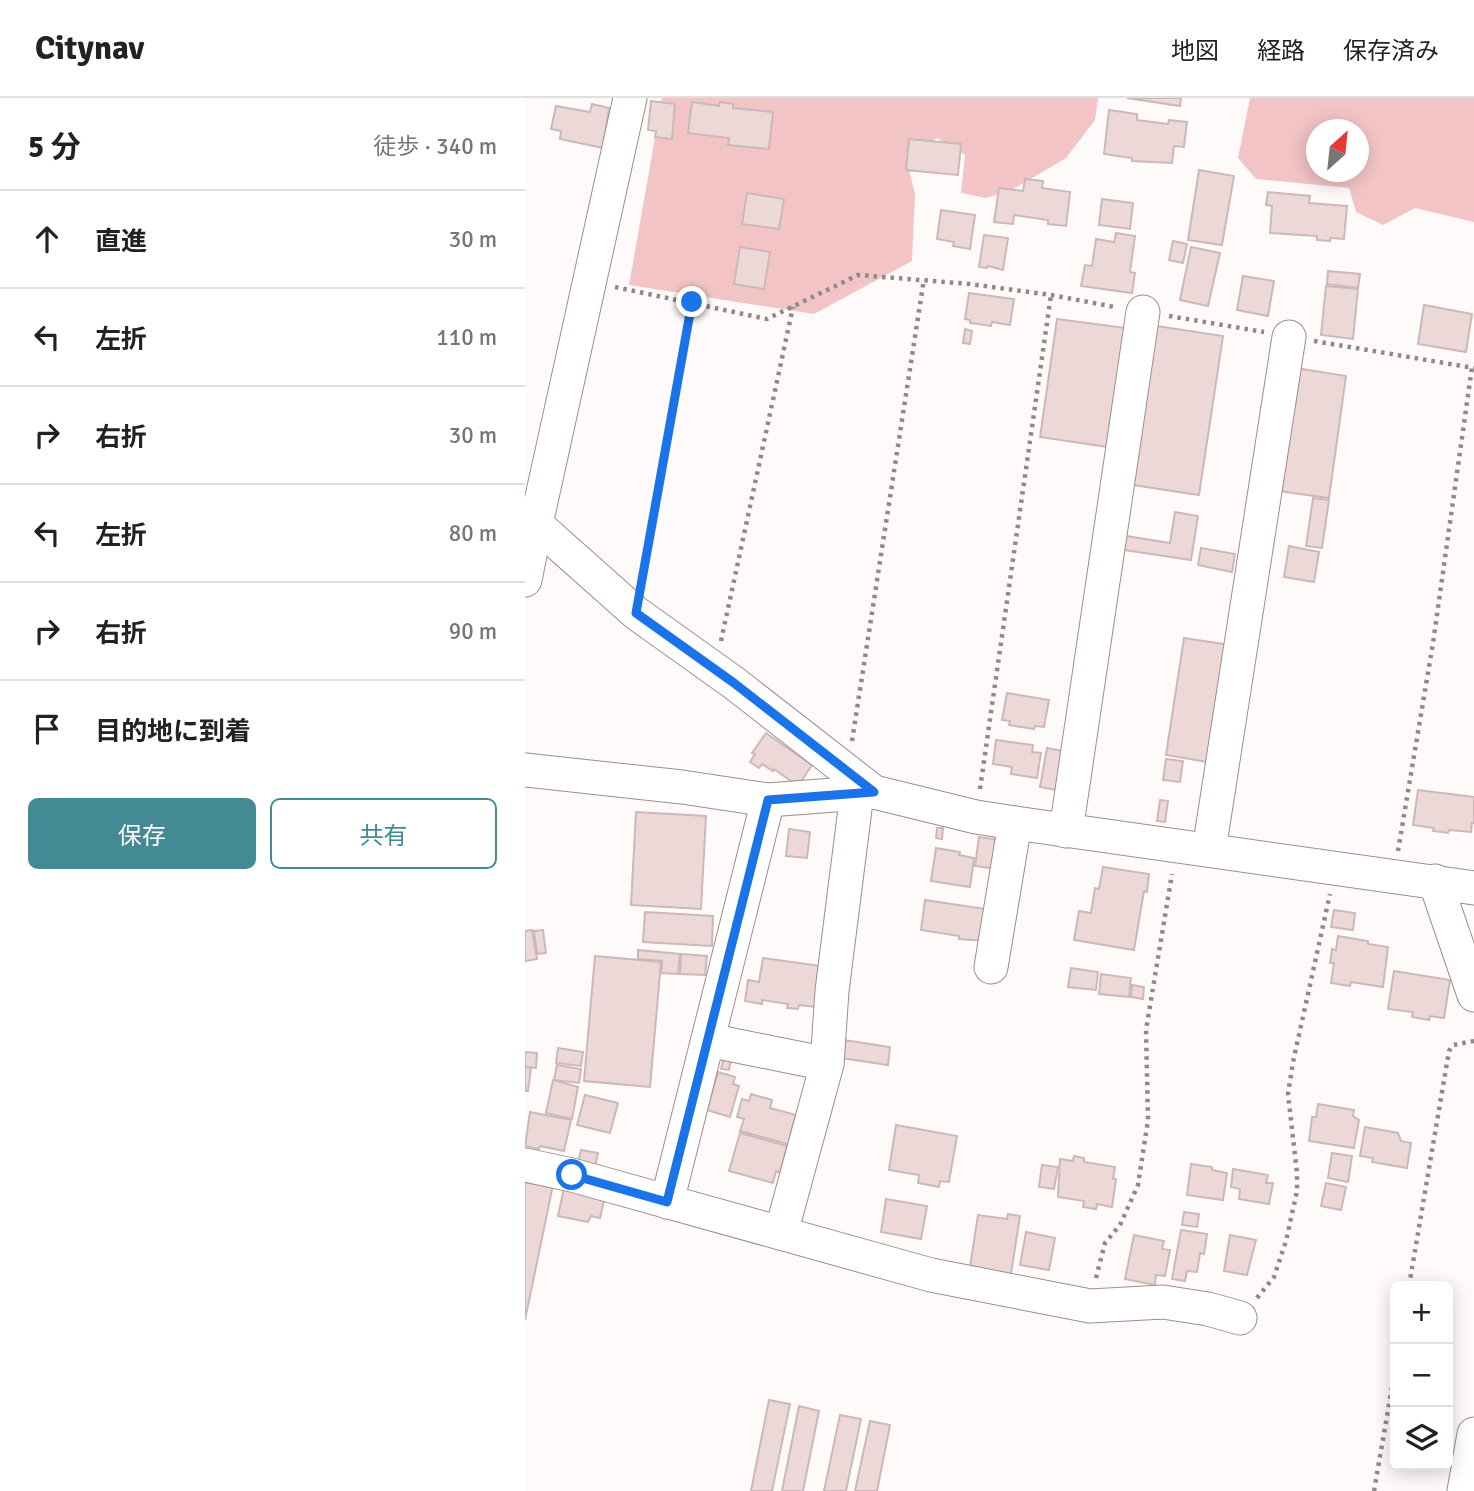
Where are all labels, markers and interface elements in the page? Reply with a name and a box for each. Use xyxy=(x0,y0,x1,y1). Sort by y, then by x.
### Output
text: Citynav xyxy=(35,28,144,69)
text: 地図 xyxy=(1171,36,1219,66)
text: 経路 xyxy=(1257,36,1305,66)
text: 保存済み xyxy=(1343,36,1439,66)
north arrow xyxy=(1306,119,1369,182)
text: 5 分 xyxy=(28,129,81,166)
text: 徒歩 · 340 m xyxy=(373,132,497,161)
icon: ahead xyxy=(28,220,66,258)
text: 30 m xyxy=(449,225,497,254)
text: 直進 xyxy=(95,226,147,258)
route end xyxy=(676,286,707,317)
icon: left xyxy=(28,318,66,356)
text: 110 m xyxy=(436,323,497,352)
text: 左折 xyxy=(95,324,147,356)
icon: right xyxy=(28,416,66,454)
text: 30 m xyxy=(449,421,497,450)
text: 右折 xyxy=(95,422,147,454)
icon: left xyxy=(28,514,66,552)
text: 80 m xyxy=(449,519,497,548)
text: 左折 xyxy=(95,520,147,552)
icon: right xyxy=(28,612,66,650)
text: 90 m xyxy=(449,617,497,646)
text: 右折 xyxy=(95,618,147,650)
icon: arrive xyxy=(28,710,66,748)
text: 目的地に到着 xyxy=(95,716,251,748)
button: 保存 xyxy=(28,798,256,869)
button: 共有 xyxy=(270,798,497,869)
route start xyxy=(556,1159,587,1190)
map controls xyxy=(1390,1281,1453,1470)
button: + xyxy=(1390,1281,1453,1344)
button: − xyxy=(1390,1344,1453,1407)
button: layers xyxy=(1390,1407,1453,1470)

